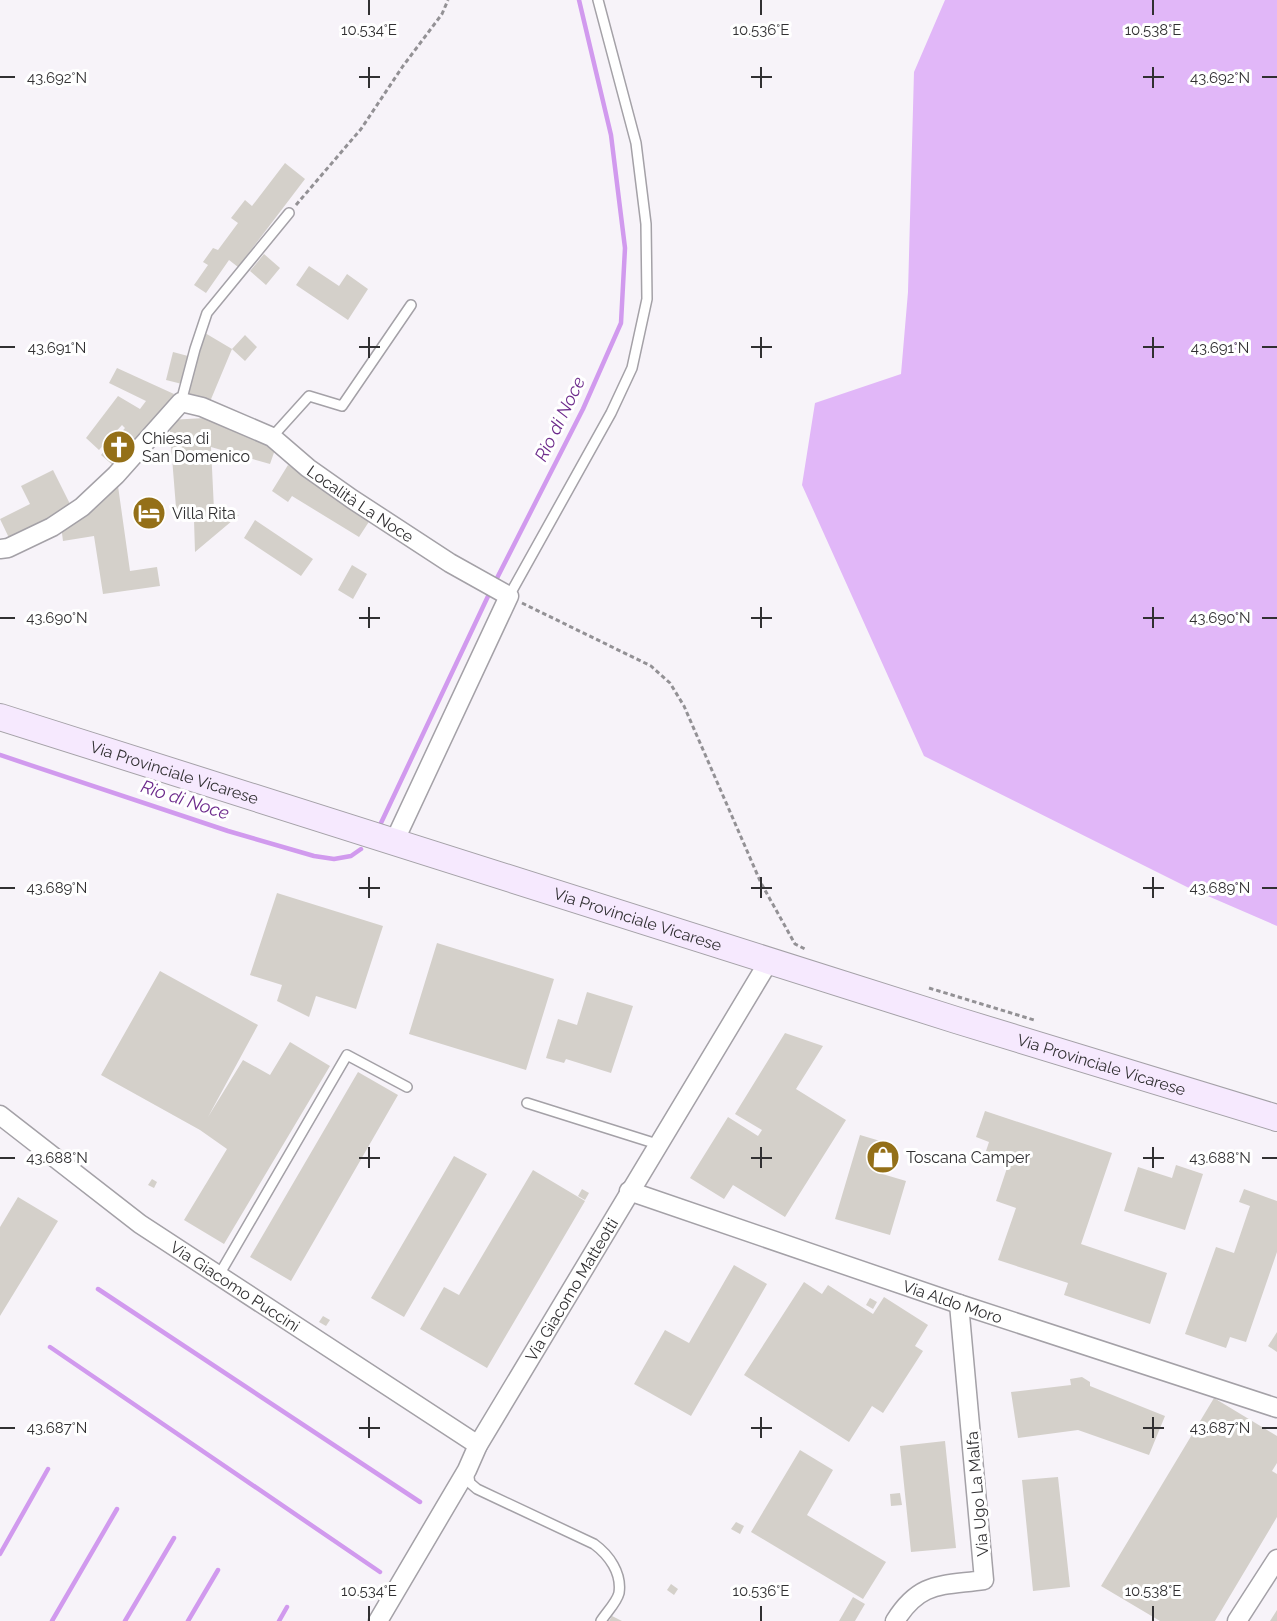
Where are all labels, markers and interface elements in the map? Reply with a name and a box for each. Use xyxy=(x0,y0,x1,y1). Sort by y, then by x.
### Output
text: 10.534°E xyxy=(341,21,397,39)
text: 10.536°E xyxy=(733,21,789,39)
text: 10.538°E xyxy=(1125,21,1181,39)
text: 43.692°N xyxy=(27,69,87,87)
text: 43.692°N xyxy=(1190,69,1250,87)
text: 43.691°N xyxy=(28,339,86,357)
text: 43.691°N xyxy=(1191,339,1249,357)
water label: Rio di Noce xyxy=(530,373,589,464)
church icon: Chiesa di San Domenico xyxy=(101,429,137,465)
place label: Chiesa di San Domenico xyxy=(142,429,250,466)
street label: Località La Noce xyxy=(303,461,417,547)
hotel icon: Villa Rita xyxy=(131,495,167,531)
place label: Villa Rita xyxy=(172,504,236,523)
text: 43.690°N xyxy=(26,609,88,627)
text: 43.690°N xyxy=(1189,609,1251,627)
street label: Via Provinciale Vicarese xyxy=(88,737,261,808)
water label: Rio di Noce xyxy=(138,775,232,824)
text: 43.689°N xyxy=(27,879,87,897)
text: 43.689°N xyxy=(1190,879,1250,897)
street label: Via Provinciale Vicarese xyxy=(551,884,724,955)
street label: Via Provinciale Vicarese xyxy=(1015,1030,1188,1100)
shop icon: Toscana Camper xyxy=(865,1139,901,1175)
place label: Toscana Camper xyxy=(906,1148,1031,1167)
text: 43.688°N xyxy=(26,1149,88,1167)
text: 43.688°N xyxy=(1189,1149,1251,1167)
street label: Via Giacomo Matteotti xyxy=(522,1215,622,1365)
street label: Via Giacomo Puccini xyxy=(166,1237,303,1336)
street label: Via Aldo Moro xyxy=(900,1276,1005,1328)
text: 43.687°N xyxy=(27,1419,87,1437)
text: 43.687°N xyxy=(1190,1419,1250,1437)
street label: Via Ugo La Malfa xyxy=(963,1431,992,1557)
text: 10.534°E xyxy=(341,1582,397,1600)
text: 10.536°E xyxy=(733,1582,789,1600)
text: 10.538°E xyxy=(1125,1582,1181,1600)

